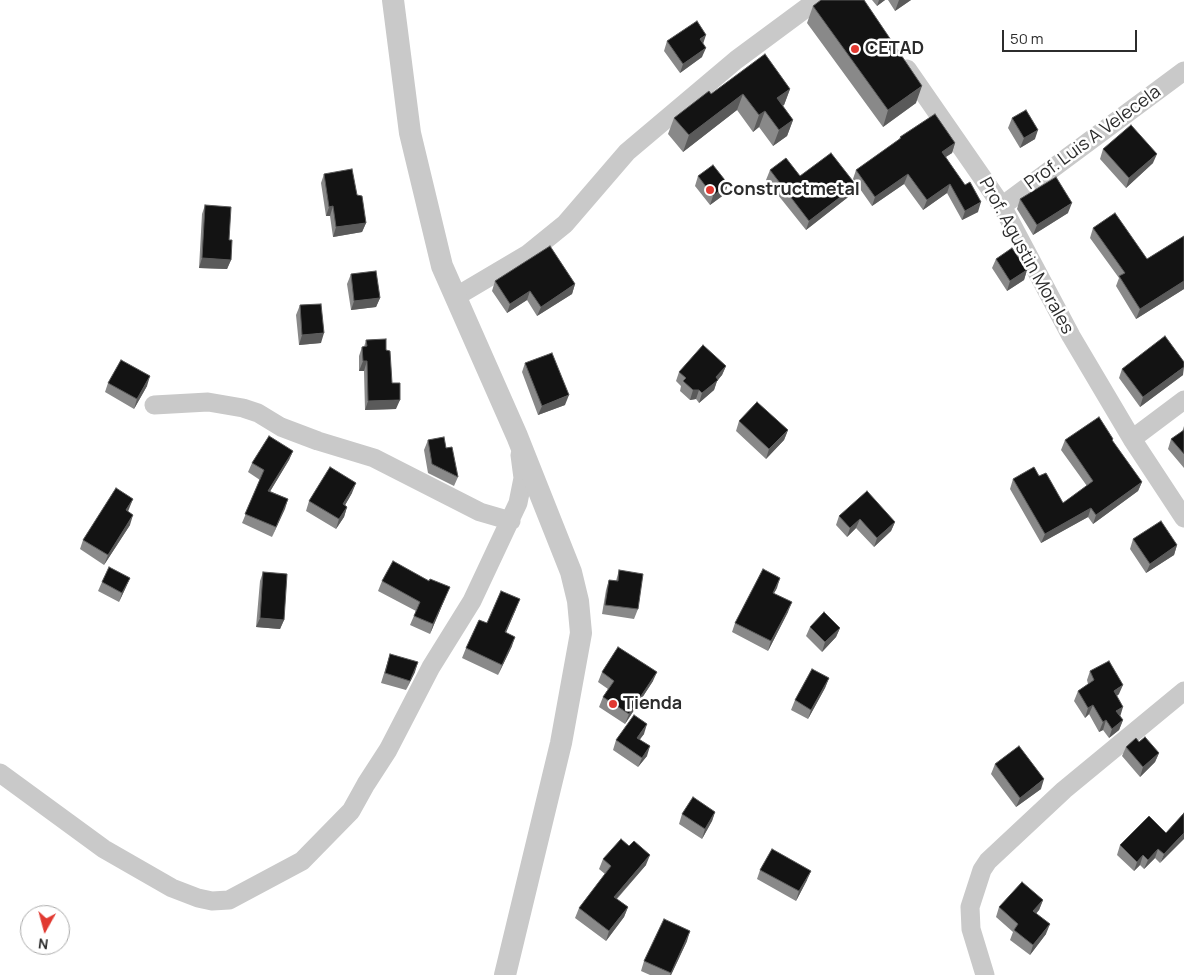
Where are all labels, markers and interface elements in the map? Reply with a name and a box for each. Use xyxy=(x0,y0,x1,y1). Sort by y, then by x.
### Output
scale bar xyxy=(1004,20,1139,52)
text: 50 m xyxy=(1010,28,1044,49)
place label: CETAD xyxy=(865,38,924,60)
marker: CETAD xyxy=(849,43,861,55)
street label: Prof. Luis A Velecela xyxy=(1021,81,1165,195)
street label: Prof. Agustin Morales xyxy=(974,174,1078,338)
place label: Constructmetal xyxy=(720,179,860,201)
marker: Constructmetal xyxy=(704,184,716,196)
place label: Tienda xyxy=(623,693,682,715)
marker: Tienda xyxy=(607,698,619,710)
north arrow xyxy=(20,905,70,955)
text: N xyxy=(37,934,49,954)

